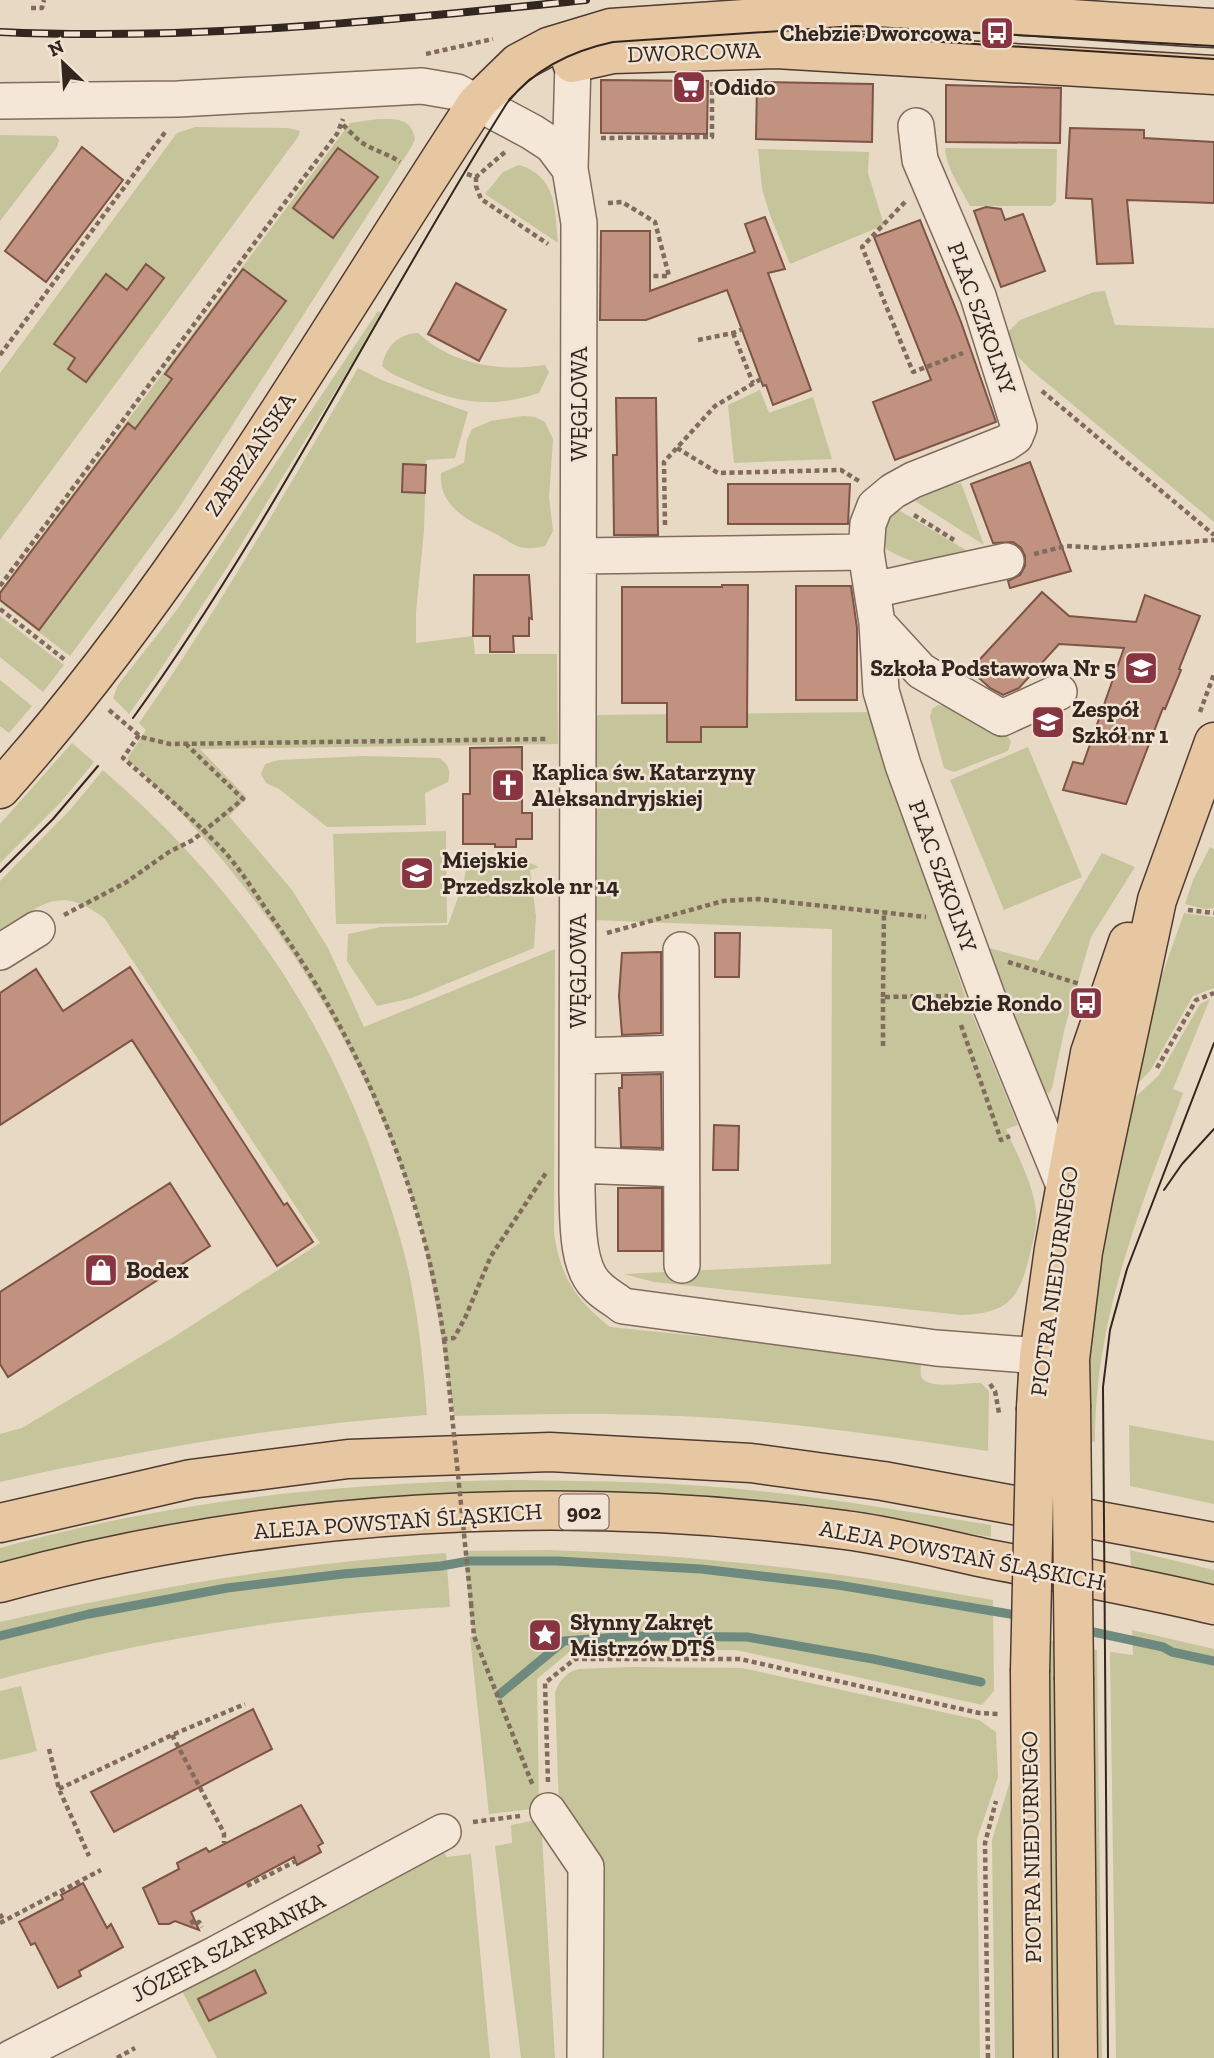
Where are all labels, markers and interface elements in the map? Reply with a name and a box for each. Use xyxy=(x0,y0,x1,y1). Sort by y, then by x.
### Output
bus stop icon: Chebzie Dworcowa xyxy=(978,14,1016,52)
place label: Chebzie Dworcowa xyxy=(780,19,972,47)
north arrow xyxy=(28,28,98,98)
text: N xyxy=(45,35,67,62)
street label: DWORCOWA xyxy=(627,36,762,68)
supermarket icon: Odido xyxy=(670,68,708,106)
place label: Odido xyxy=(714,73,776,101)
street label: PLAC SZKOLNY xyxy=(942,238,1023,399)
street label: WĘGLOWA xyxy=(565,346,593,461)
street label: ZABRZAŃSKA xyxy=(198,386,302,521)
school or university icon: Szkoła Podstawowa Nr 5 xyxy=(1122,649,1160,687)
place label: Szkoła Podstawowa Nr 5 xyxy=(870,654,1116,682)
place label: Zespół Szkół nr 1 xyxy=(1072,695,1168,749)
school or university icon: Zespół Szkół nr 1 xyxy=(1029,703,1067,741)
place label: Kaplica św. Katarzyny Aleksandryjskiej xyxy=(532,758,756,812)
church icon: Kaplica św. Katarzyny Aleksandryjskiej xyxy=(489,766,527,804)
street label: PLAC SZKOLNY xyxy=(903,796,984,957)
place label: Miejskie Przedszkole nr 14 xyxy=(442,846,619,900)
school or university icon: Miejskie Przedszkole nr 14 xyxy=(398,854,436,892)
street label: WĘGLOWA xyxy=(564,913,592,1028)
bus stop icon: Chebzie Rondo xyxy=(1067,984,1105,1022)
place label: Chebzie Rondo xyxy=(911,989,1062,1017)
street label: PIOTRA NIEDURNEGO xyxy=(1024,1164,1084,1398)
shop icon: Bodex xyxy=(82,1251,120,1289)
place label: Bodex xyxy=(126,1256,190,1284)
road number: 902 xyxy=(560,1494,608,1530)
street label: ALEJA POWSTAŃ ŚLĄSKICH xyxy=(253,1497,543,1545)
street label: ALEJA POWSTAŃ ŚLĄSKICH xyxy=(817,1514,1107,1596)
place label: Słynny Zakręt Mistrzów DTŚ xyxy=(570,1608,715,1662)
place icon: Słynny Zakręt Mistrzów DTŚ xyxy=(526,1616,564,1654)
street label: PIOTRA NIEDURNEGO xyxy=(1015,1731,1047,1963)
street label: JÓZEFA SZAFRANKA xyxy=(126,1886,331,2008)

